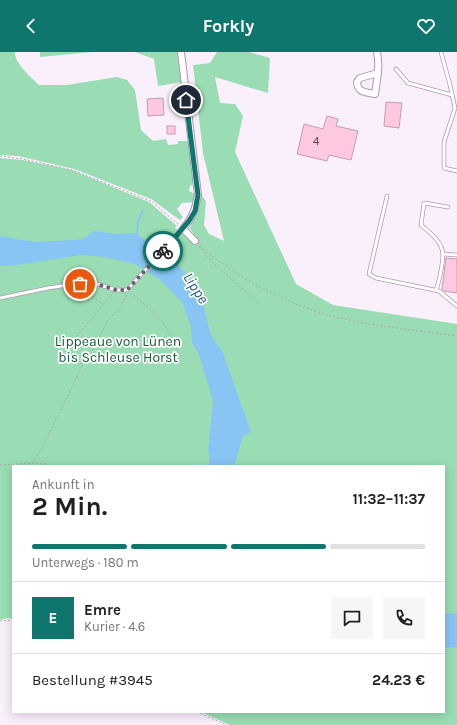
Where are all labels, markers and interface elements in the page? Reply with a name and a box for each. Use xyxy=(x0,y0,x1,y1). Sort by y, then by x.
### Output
icon: back xyxy=(20,15,42,37)
text: Forkly xyxy=(203,15,254,37)
icon: heart xyxy=(415,15,437,37)
pin xyxy=(169,83,203,117)
icon: home xyxy=(175,89,197,111)
house number: 4 xyxy=(313,134,320,148)
courier xyxy=(143,231,183,271)
icon: bike xyxy=(152,240,174,262)
pin xyxy=(63,267,97,301)
water label: Lippe xyxy=(179,269,213,307)
icon: bag xyxy=(69,273,91,295)
park label: Lippeaue von Lünen bis Schleuse Horst xyxy=(55,333,181,366)
text: Ankunft in xyxy=(32,477,95,492)
text: 11:32–11:37 xyxy=(352,490,425,508)
text: 2 Min. xyxy=(32,491,107,522)
text: Unterwegs · 180 m xyxy=(32,555,139,570)
button: chat xyxy=(331,597,373,639)
button: phone xyxy=(383,597,425,639)
text: Emre xyxy=(84,601,121,619)
text: E xyxy=(49,609,57,627)
text: Kurier · 4.6 xyxy=(84,619,145,634)
text: Bestellung #3945 xyxy=(32,671,153,689)
text: 24.23 € xyxy=(372,671,425,689)

